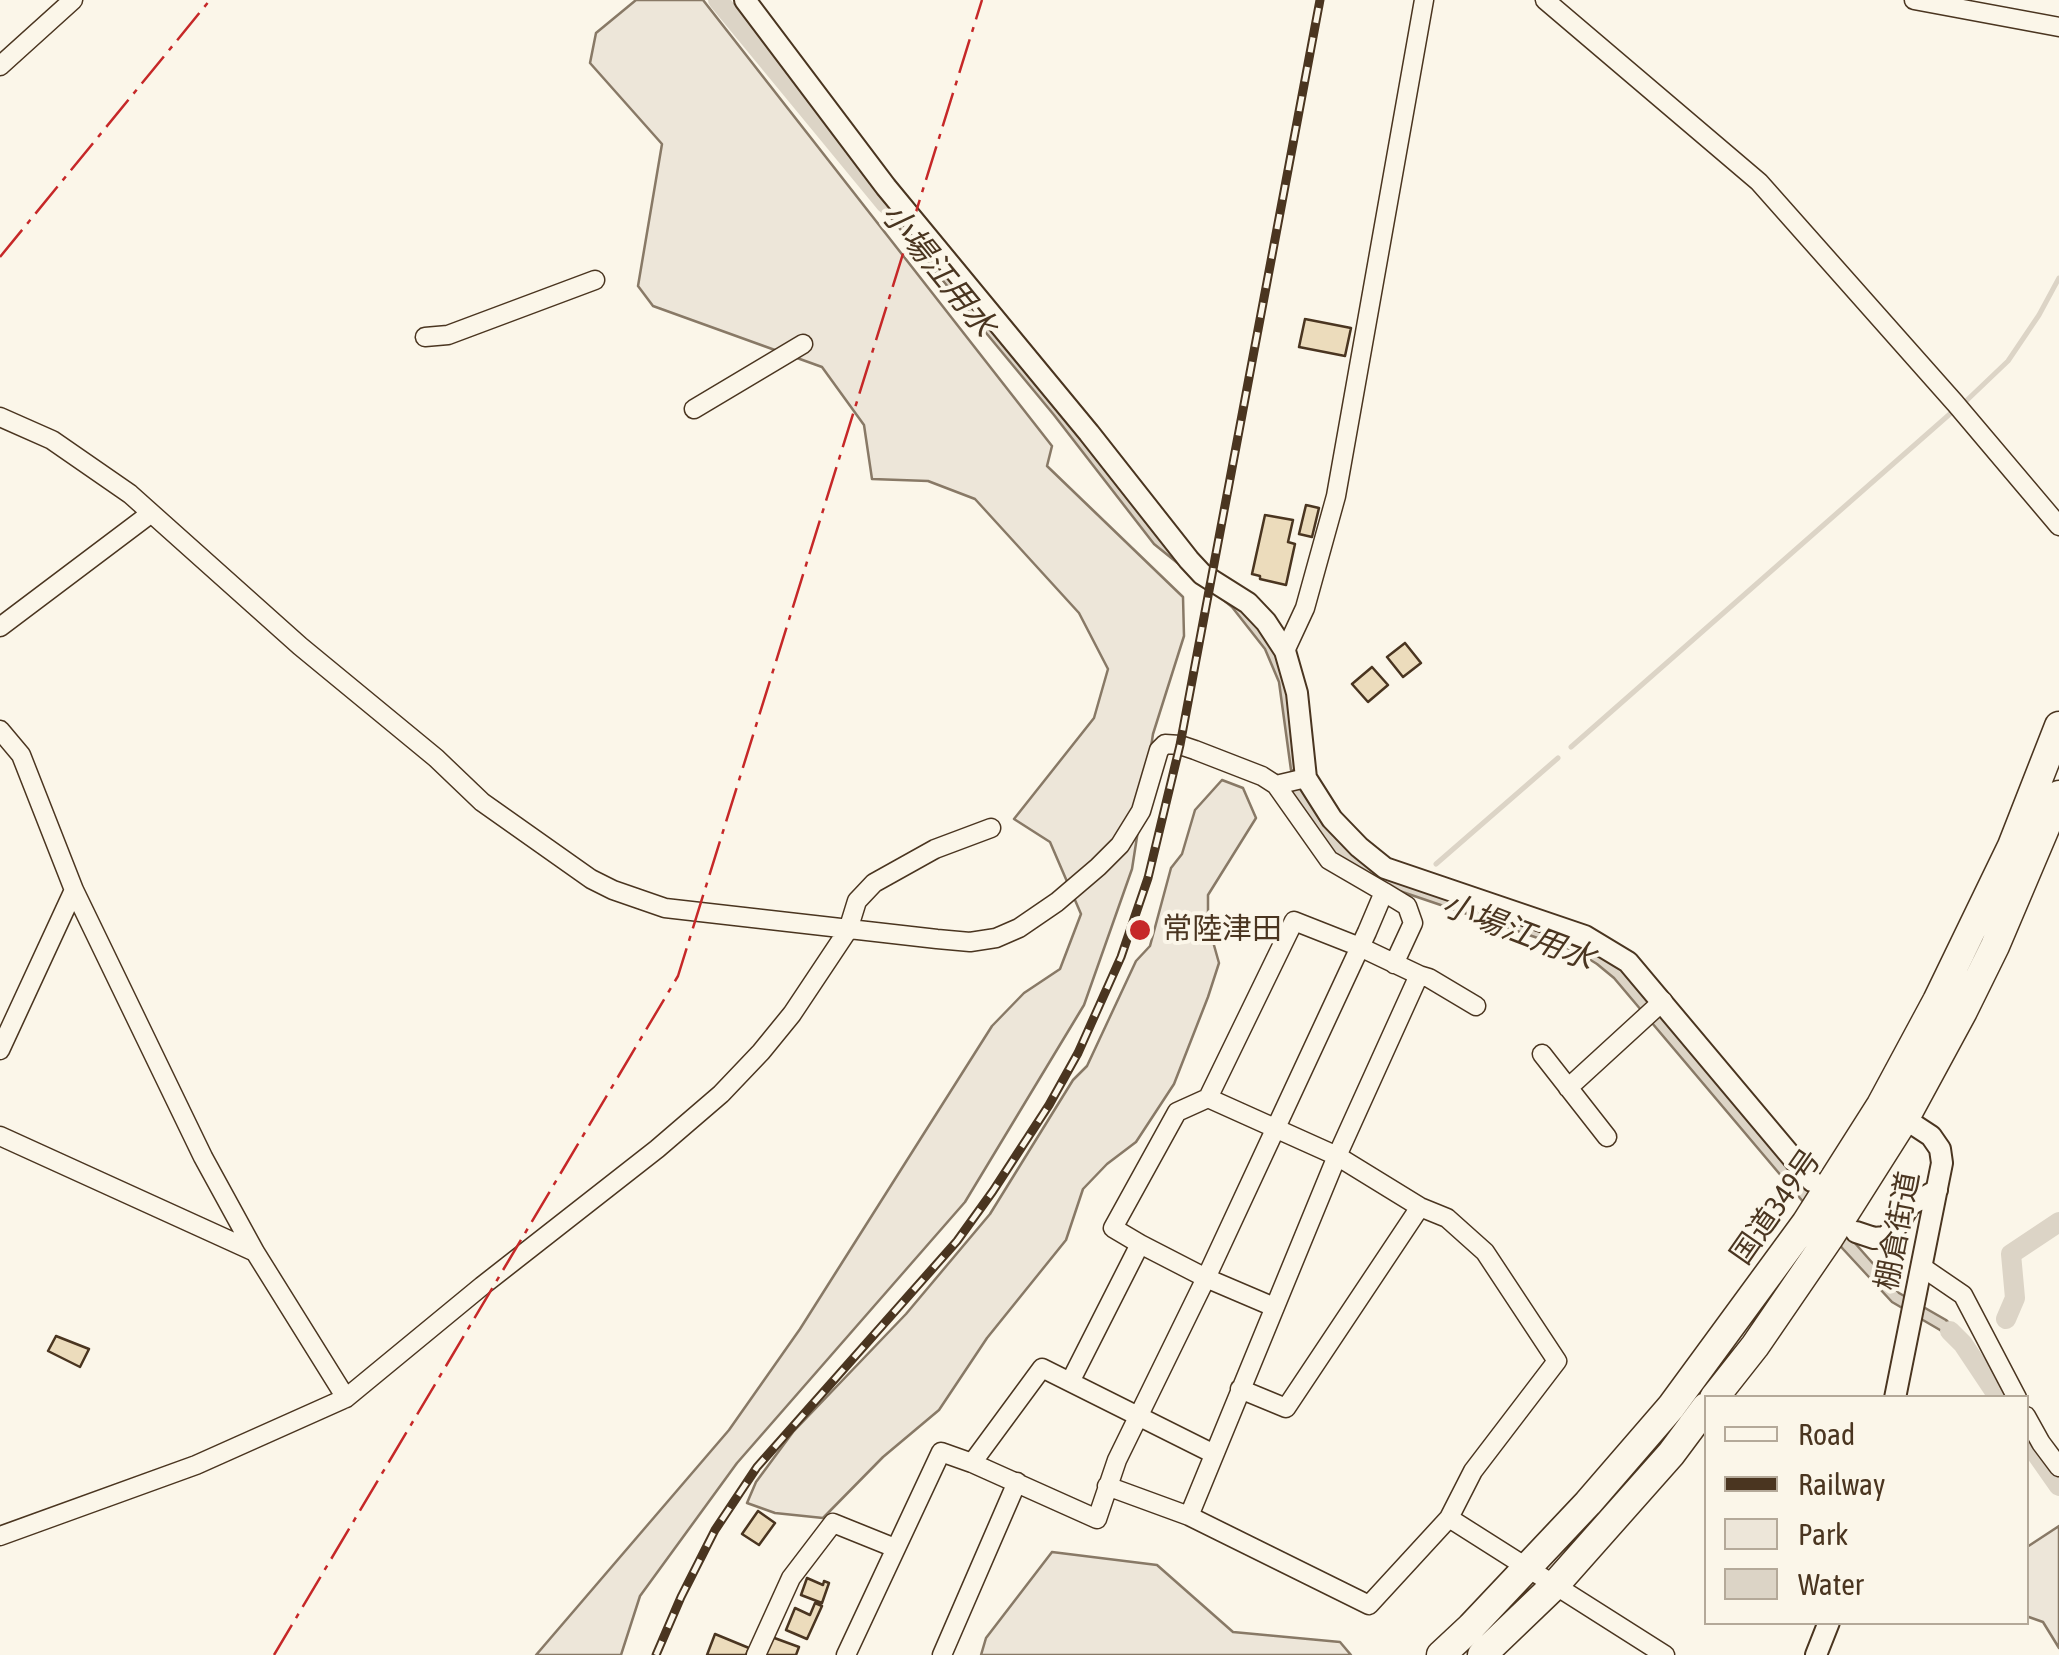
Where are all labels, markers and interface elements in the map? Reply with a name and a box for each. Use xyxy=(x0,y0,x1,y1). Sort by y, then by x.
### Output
water label: 小場江用水 xyxy=(873,196,1003,344)
water label: 小場江用水 xyxy=(1436,885,1600,979)
place label: 常陸津田 xyxy=(1162,912,1282,948)
marker: 常陸津田 xyxy=(1127,917,1153,943)
street label: 国道349号 xyxy=(1723,1142,1829,1272)
street label: 棚倉街道 xyxy=(1869,1169,1927,1293)
legend xyxy=(1704,1395,2029,1625)
text: Road xyxy=(1798,1417,1855,1451)
text: Railway xyxy=(1798,1467,1885,1501)
text: Park xyxy=(1798,1517,1848,1551)
text: Water xyxy=(1798,1567,1864,1601)

